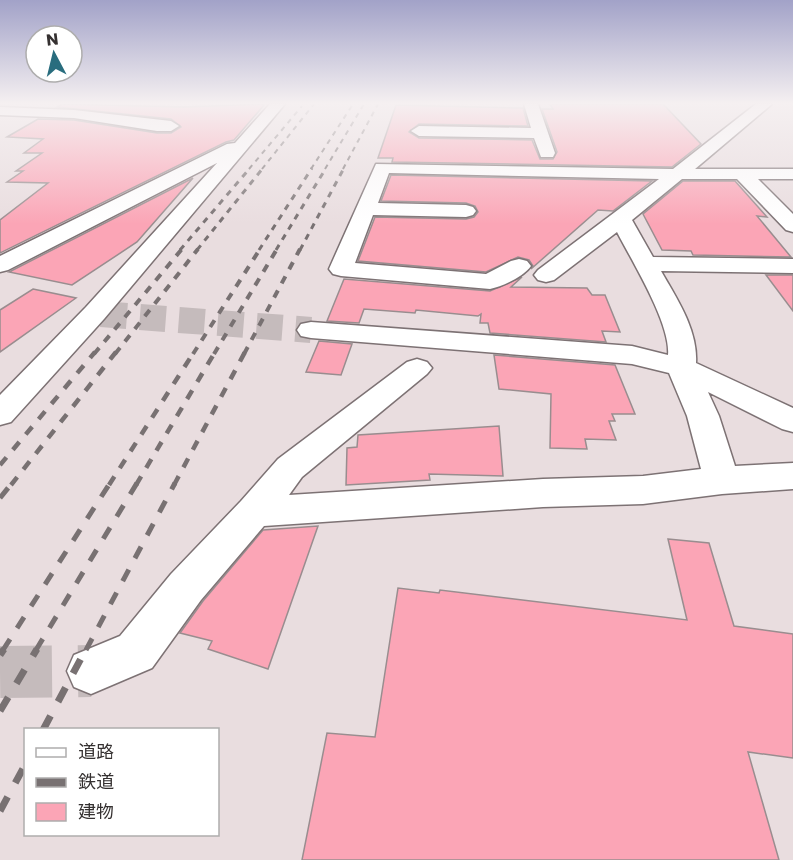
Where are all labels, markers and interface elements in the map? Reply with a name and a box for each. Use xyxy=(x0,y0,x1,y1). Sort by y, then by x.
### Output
north arrow xyxy=(24,24,84,84)
text: N xyxy=(45,27,60,52)
legend xyxy=(24,728,219,836)
text: 道路 xyxy=(78,739,114,764)
text: 鉄道 xyxy=(78,769,114,794)
text: 建物 xyxy=(78,799,114,824)

